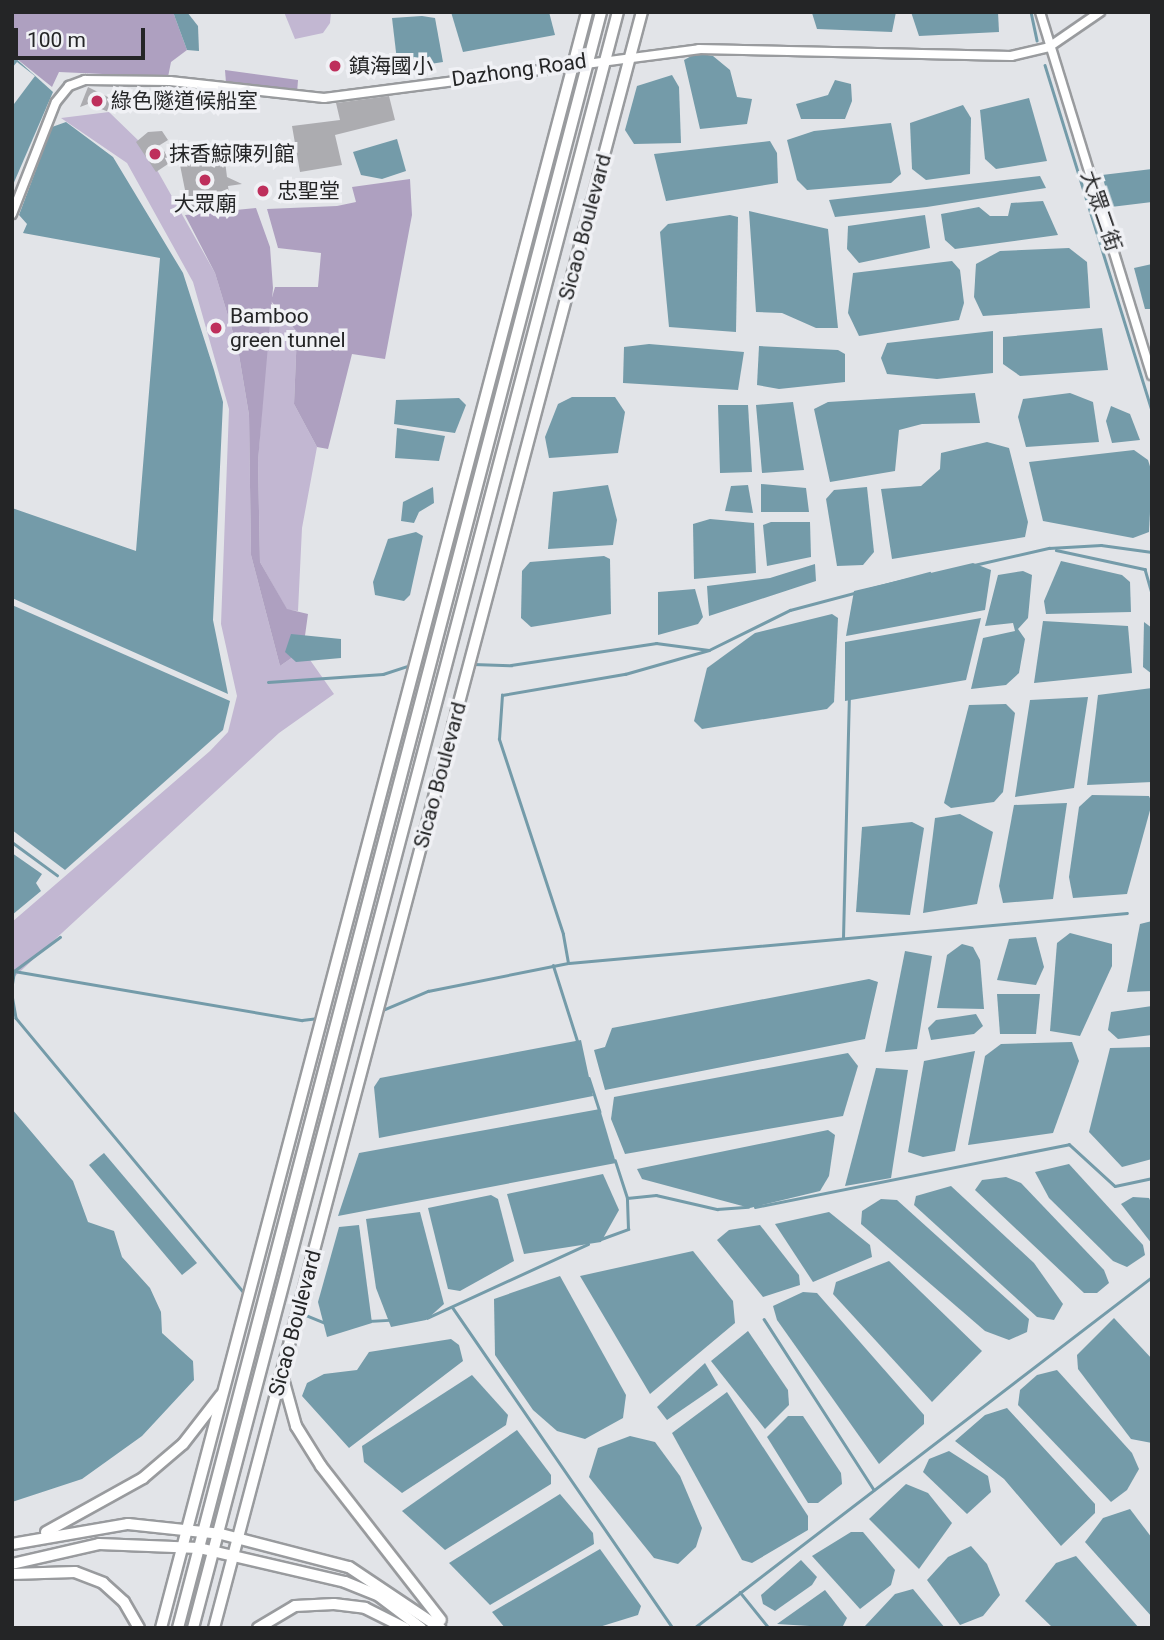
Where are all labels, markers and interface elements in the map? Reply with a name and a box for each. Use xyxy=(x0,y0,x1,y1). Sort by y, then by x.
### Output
scale bar xyxy=(18,14,149,58)
text: 100 m xyxy=(27,28,86,52)
street label: Dazhong Road xyxy=(450,48,588,92)
place label: 鎮海國小 xyxy=(349,53,433,79)
marker: 鎮海國小 xyxy=(327,58,343,74)
place label: 綠色隧道候船室 xyxy=(111,88,258,114)
marker: 綠色隧道候船室 xyxy=(89,93,105,109)
place label: 抹香鯨陳列館 xyxy=(169,141,295,167)
marker: 抹香鯨陳列館 xyxy=(147,146,163,162)
street label: Sicao Boulevard xyxy=(553,151,617,303)
street label: 大眾二街 xyxy=(1075,167,1127,255)
marker: 大眾廟 xyxy=(197,172,213,188)
place label: 忠聖堂 xyxy=(277,178,340,204)
marker: 忠聖堂 xyxy=(255,183,271,199)
place label: 大眾廟 xyxy=(174,191,236,217)
place label: Bamboo green tunnel xyxy=(230,303,346,353)
marker: Bamboo green tunnel xyxy=(208,320,224,336)
street label: Sicao Boulevard xyxy=(408,699,472,851)
street label: Sicao Boulevard xyxy=(263,1247,327,1399)

